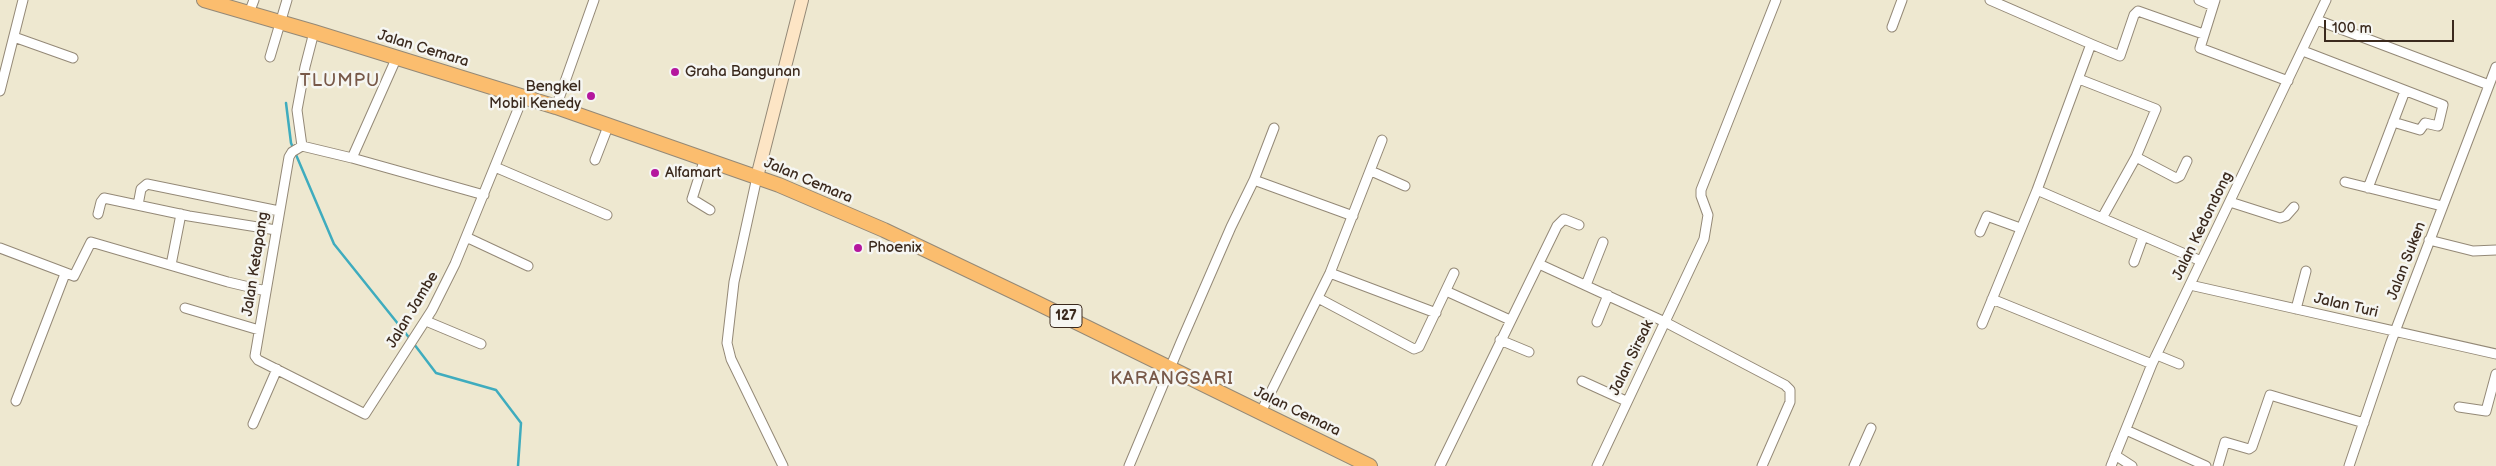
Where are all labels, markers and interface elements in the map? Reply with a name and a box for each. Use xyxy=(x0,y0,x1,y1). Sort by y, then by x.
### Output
scale bar xyxy=(2326,10,2456,42)
text: 100 m xyxy=(2332,19,2372,38)
street label: Jalan Cemara xyxy=(375,27,471,71)
place label: Graha Bangunan xyxy=(685,63,800,81)
marker: Graha Bangunan xyxy=(669,66,681,78)
district label: TLUMPU xyxy=(299,70,381,92)
place label: Bengkel Mobil Kenedy xyxy=(489,78,581,113)
marker: Bengkel Mobil Kenedy xyxy=(585,90,597,102)
street label: Jalan Cemara xyxy=(761,154,855,208)
place label: Alfamart xyxy=(665,164,721,182)
marker: Alfamart xyxy=(649,167,661,179)
street label: Jalan Kedondong xyxy=(2169,169,2237,283)
street label: Jalan Ketapang xyxy=(239,210,273,318)
street label: Jalan Suken xyxy=(2384,219,2430,303)
place label: Phoenix xyxy=(868,239,922,257)
marker: Phoenix xyxy=(852,242,864,254)
street label: Jalan Jambe xyxy=(383,268,443,352)
street label: Jalan Turi xyxy=(2312,290,2380,322)
road number: 127 xyxy=(1050,304,1082,328)
street label: Jalan Sirsak xyxy=(1606,317,1658,399)
district label: KARANGSARI xyxy=(1109,368,1235,390)
street label: Jalan Cemara xyxy=(1251,383,1343,441)

